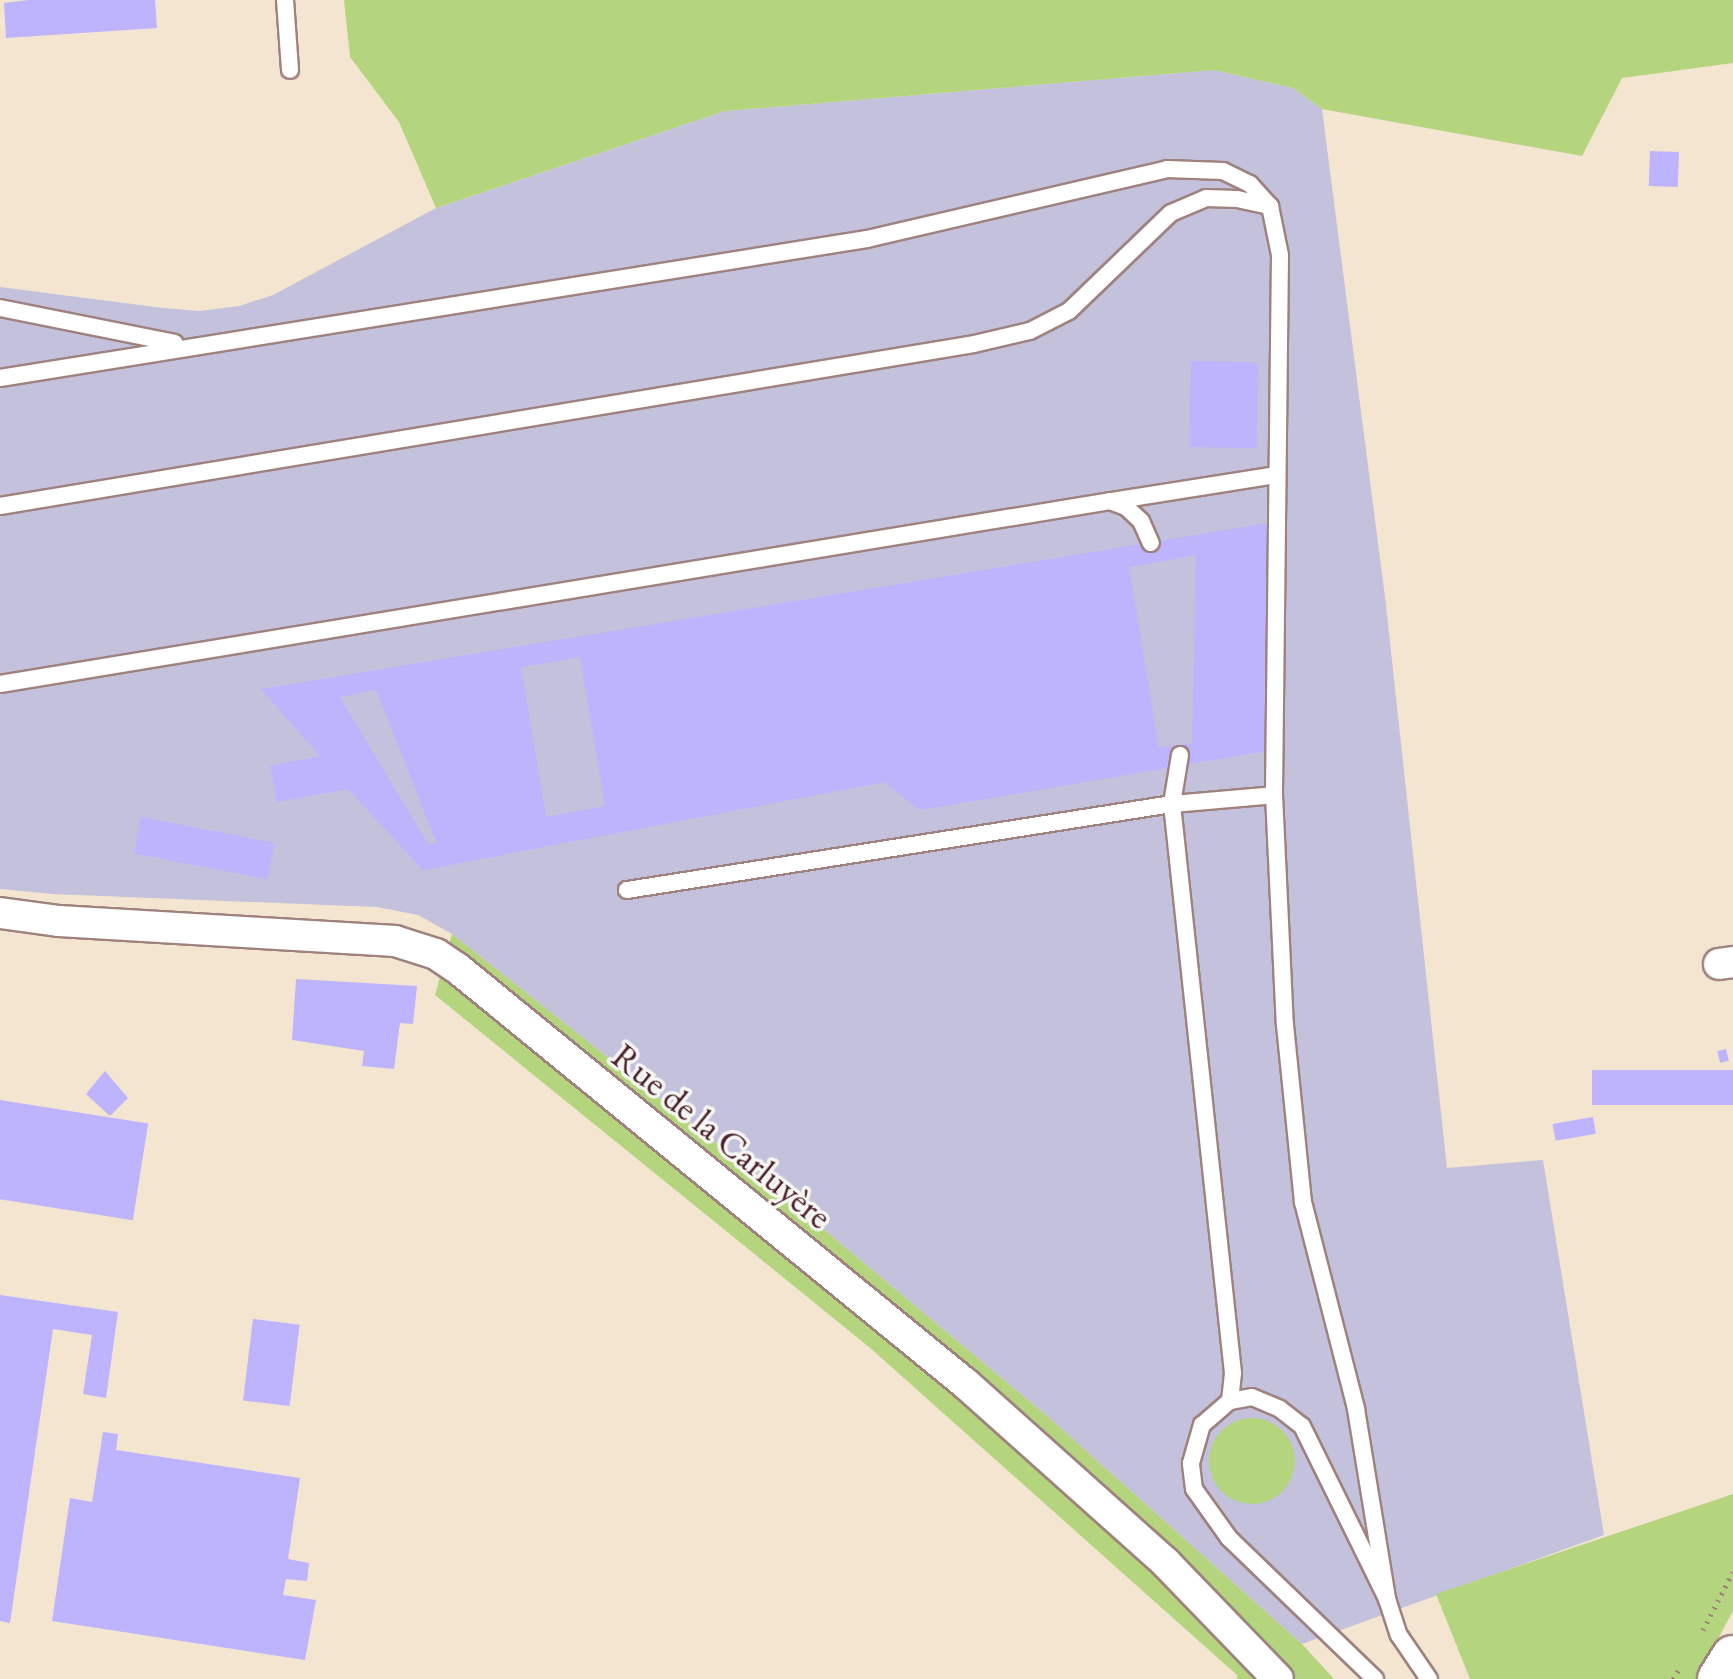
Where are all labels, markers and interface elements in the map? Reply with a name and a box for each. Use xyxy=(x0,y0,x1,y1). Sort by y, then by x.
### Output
street label: Rue de la Carluyère xyxy=(603,1034,841,1238)

